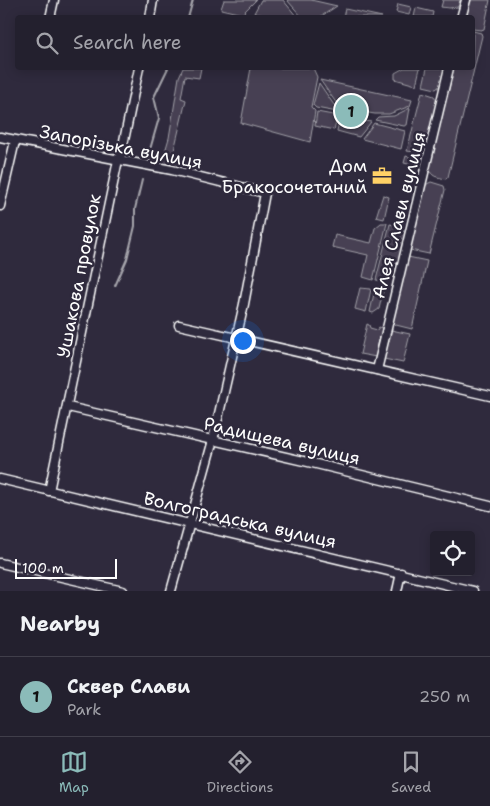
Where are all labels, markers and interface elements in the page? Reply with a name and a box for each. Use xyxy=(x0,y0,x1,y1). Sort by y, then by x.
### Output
search box xyxy=(15,15,475,70)
icon: search xyxy=(33,29,61,57)
text: Search here xyxy=(73,30,182,55)
pin: 1 xyxy=(335,92,367,130)
street label: Запорізька вулиця xyxy=(38,119,204,175)
street label: Алея Слави вулиця xyxy=(367,129,431,301)
place label: Дом Бракосочетаний xyxy=(222,154,367,199)
office icon: Дом Бракосочетаний xyxy=(371,165,393,187)
street label: Ушакова провулок xyxy=(51,192,107,360)
your location xyxy=(230,328,256,354)
street label: Радищева вулиця xyxy=(202,411,362,471)
street label: Волгоградська вулиця xyxy=(141,486,339,554)
map controls xyxy=(430,531,475,576)
button: locate xyxy=(430,531,475,576)
scale bar xyxy=(15,556,118,579)
text: 100 m xyxy=(22,559,64,577)
text: Nearby xyxy=(20,610,100,638)
text: Сквер Слави xyxy=(67,674,190,699)
text: 1 xyxy=(32,686,40,707)
text: 250 m xyxy=(419,686,470,707)
text: Park xyxy=(67,699,101,720)
tab: Map xyxy=(59,748,89,796)
tab: Directions xyxy=(207,748,273,796)
tab: Saved xyxy=(391,748,431,796)

